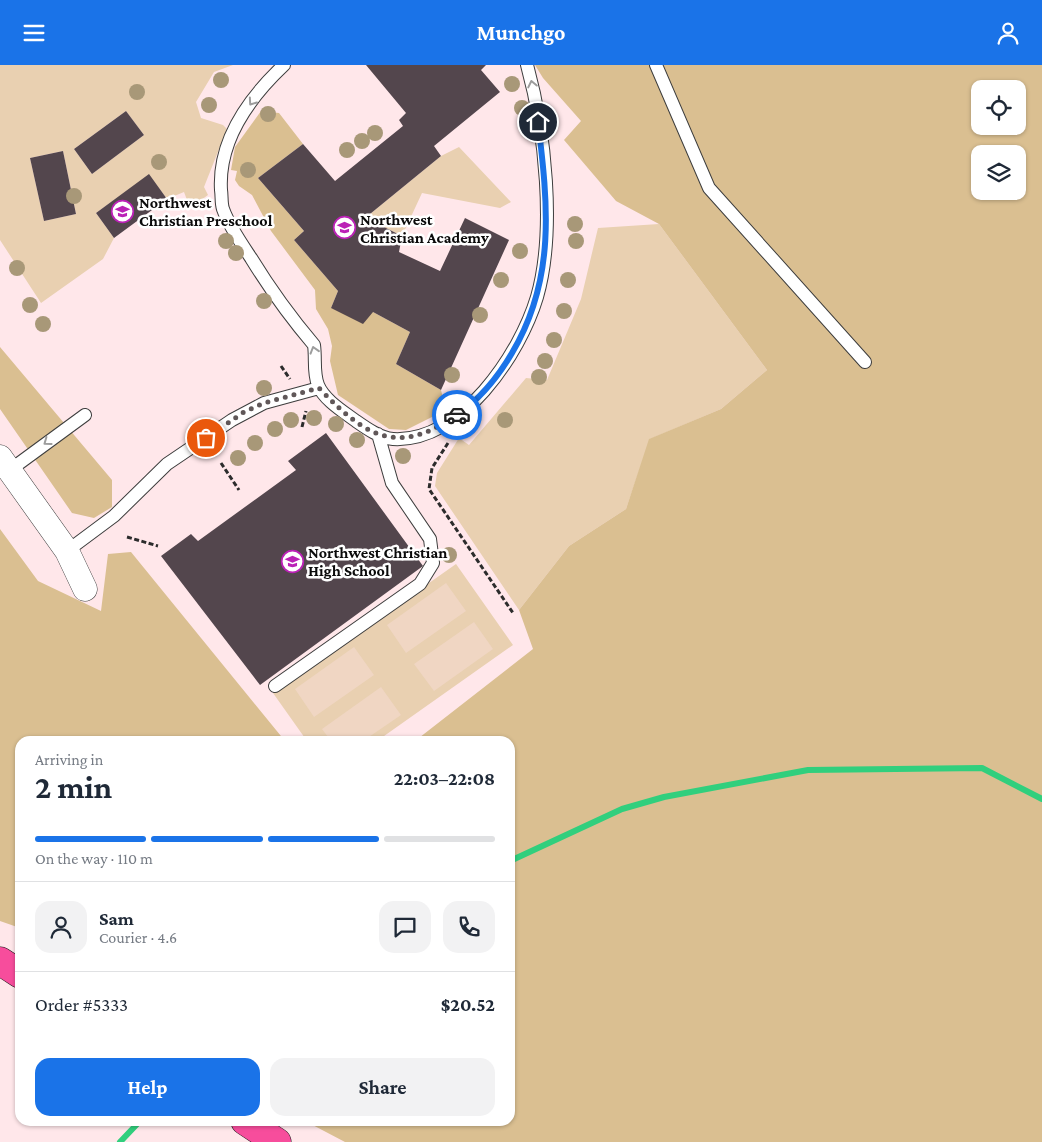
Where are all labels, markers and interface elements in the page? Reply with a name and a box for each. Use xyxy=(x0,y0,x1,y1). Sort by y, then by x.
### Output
icon: menu xyxy=(20,19,48,47)
icon: person xyxy=(994,19,1022,47)
text: Munchgo xyxy=(476,20,566,45)
one-way arrow xyxy=(527,79,537,88)
map controls xyxy=(971,80,1026,200)
button: locate xyxy=(971,80,1026,135)
one-way arrow xyxy=(249,96,258,106)
pin xyxy=(517,101,559,143)
icon: home xyxy=(524,108,552,136)
button: layers xyxy=(971,145,1026,200)
place label: Northwest Christian Preschool xyxy=(139,194,273,229)
school or university icon: Northwest Christian Preschool xyxy=(111,199,135,223)
place label: Northwest Christian Academy xyxy=(360,211,489,246)
school or university icon: Northwest Christian Academy xyxy=(332,216,356,240)
one-way arrow xyxy=(310,347,320,355)
courier xyxy=(432,390,482,440)
icon: car xyxy=(443,401,471,429)
pin xyxy=(185,417,227,459)
icon: bag xyxy=(192,424,220,452)
one-way arrow xyxy=(44,436,53,446)
place label: Northwest Christian High School xyxy=(308,544,447,579)
school or university icon: Northwest Christian High School xyxy=(280,549,304,573)
text: Arriving in xyxy=(35,751,103,768)
text: 22:03–22:08 xyxy=(394,768,495,789)
text: 2 min xyxy=(35,769,112,805)
text: On the way · 110 m xyxy=(35,850,153,867)
button: person xyxy=(35,901,87,953)
button: chat xyxy=(379,901,431,953)
button: phone xyxy=(443,901,495,953)
text: Sam xyxy=(99,908,134,929)
text: Courier · 4.6 xyxy=(99,929,177,946)
text: Order #5333 xyxy=(35,994,128,1015)
text: $20.52 xyxy=(441,994,495,1015)
button: Help xyxy=(35,1058,260,1116)
button: Share xyxy=(270,1058,495,1116)

